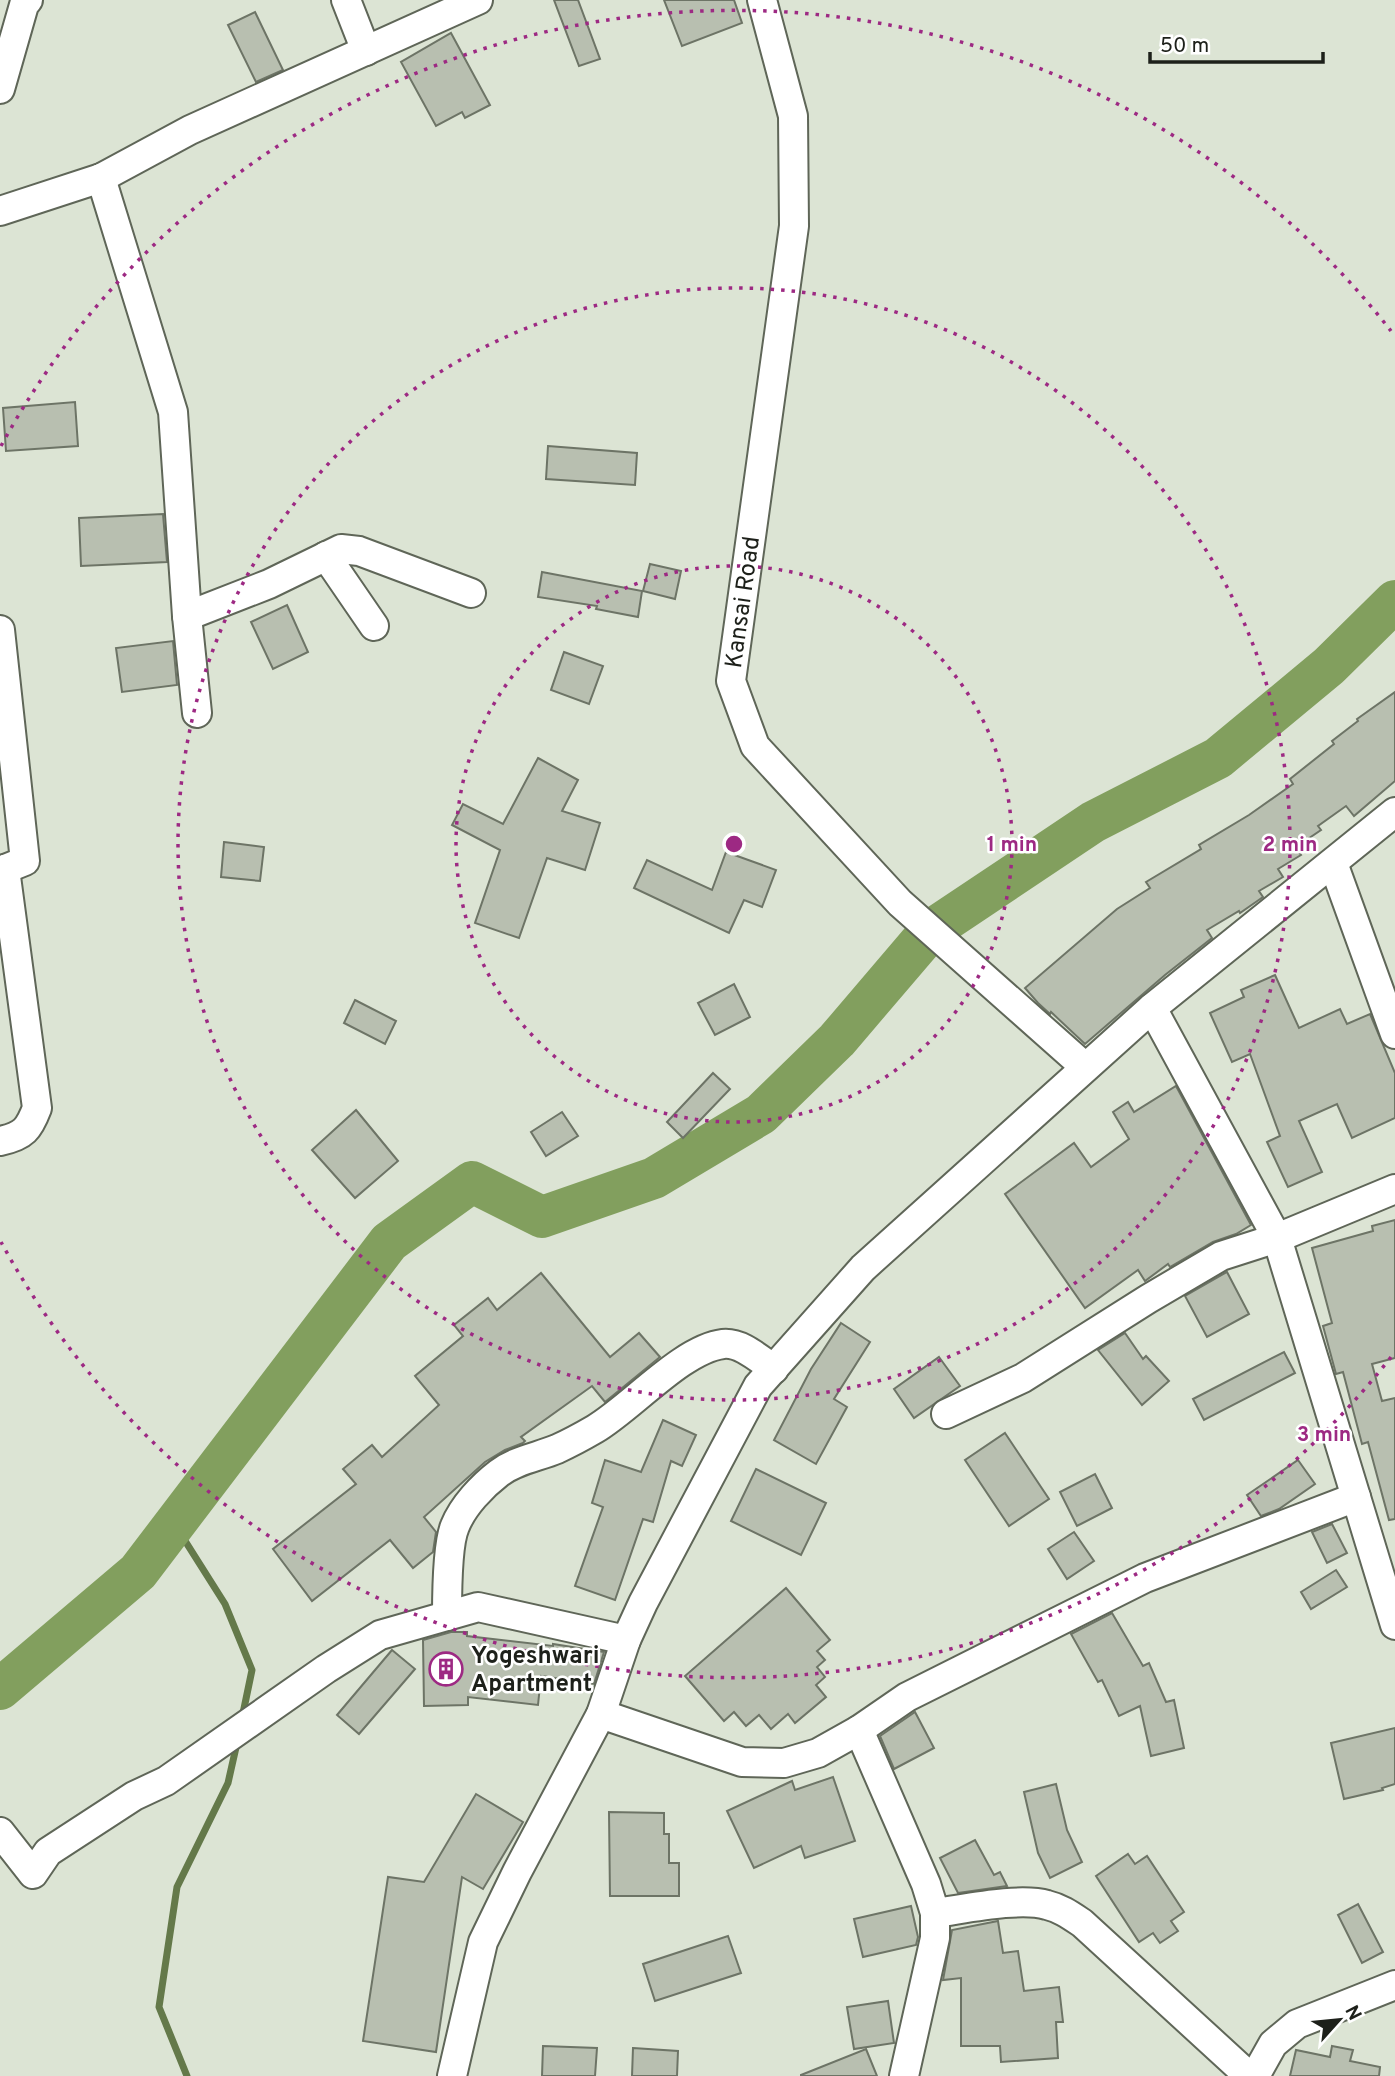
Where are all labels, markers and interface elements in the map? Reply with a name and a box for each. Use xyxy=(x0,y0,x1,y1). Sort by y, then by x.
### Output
scale bar xyxy=(1150,21,1323,65)
text: 50 m xyxy=(1160,33,1209,60)
street label: Kansai Road xyxy=(720,534,768,670)
centre of rings xyxy=(722,832,746,856)
text: 1 min xyxy=(987,832,1037,859)
text: 2 min xyxy=(1263,832,1317,859)
text: 3 min xyxy=(1297,1422,1351,1449)
place label: Yogeshwari Apartment xyxy=(471,1642,599,1700)
building icon: Yogeshwari Apartment xyxy=(427,1650,465,1688)
north arrow xyxy=(1304,1985,1374,2055)
text: N xyxy=(1339,2002,1366,2025)

